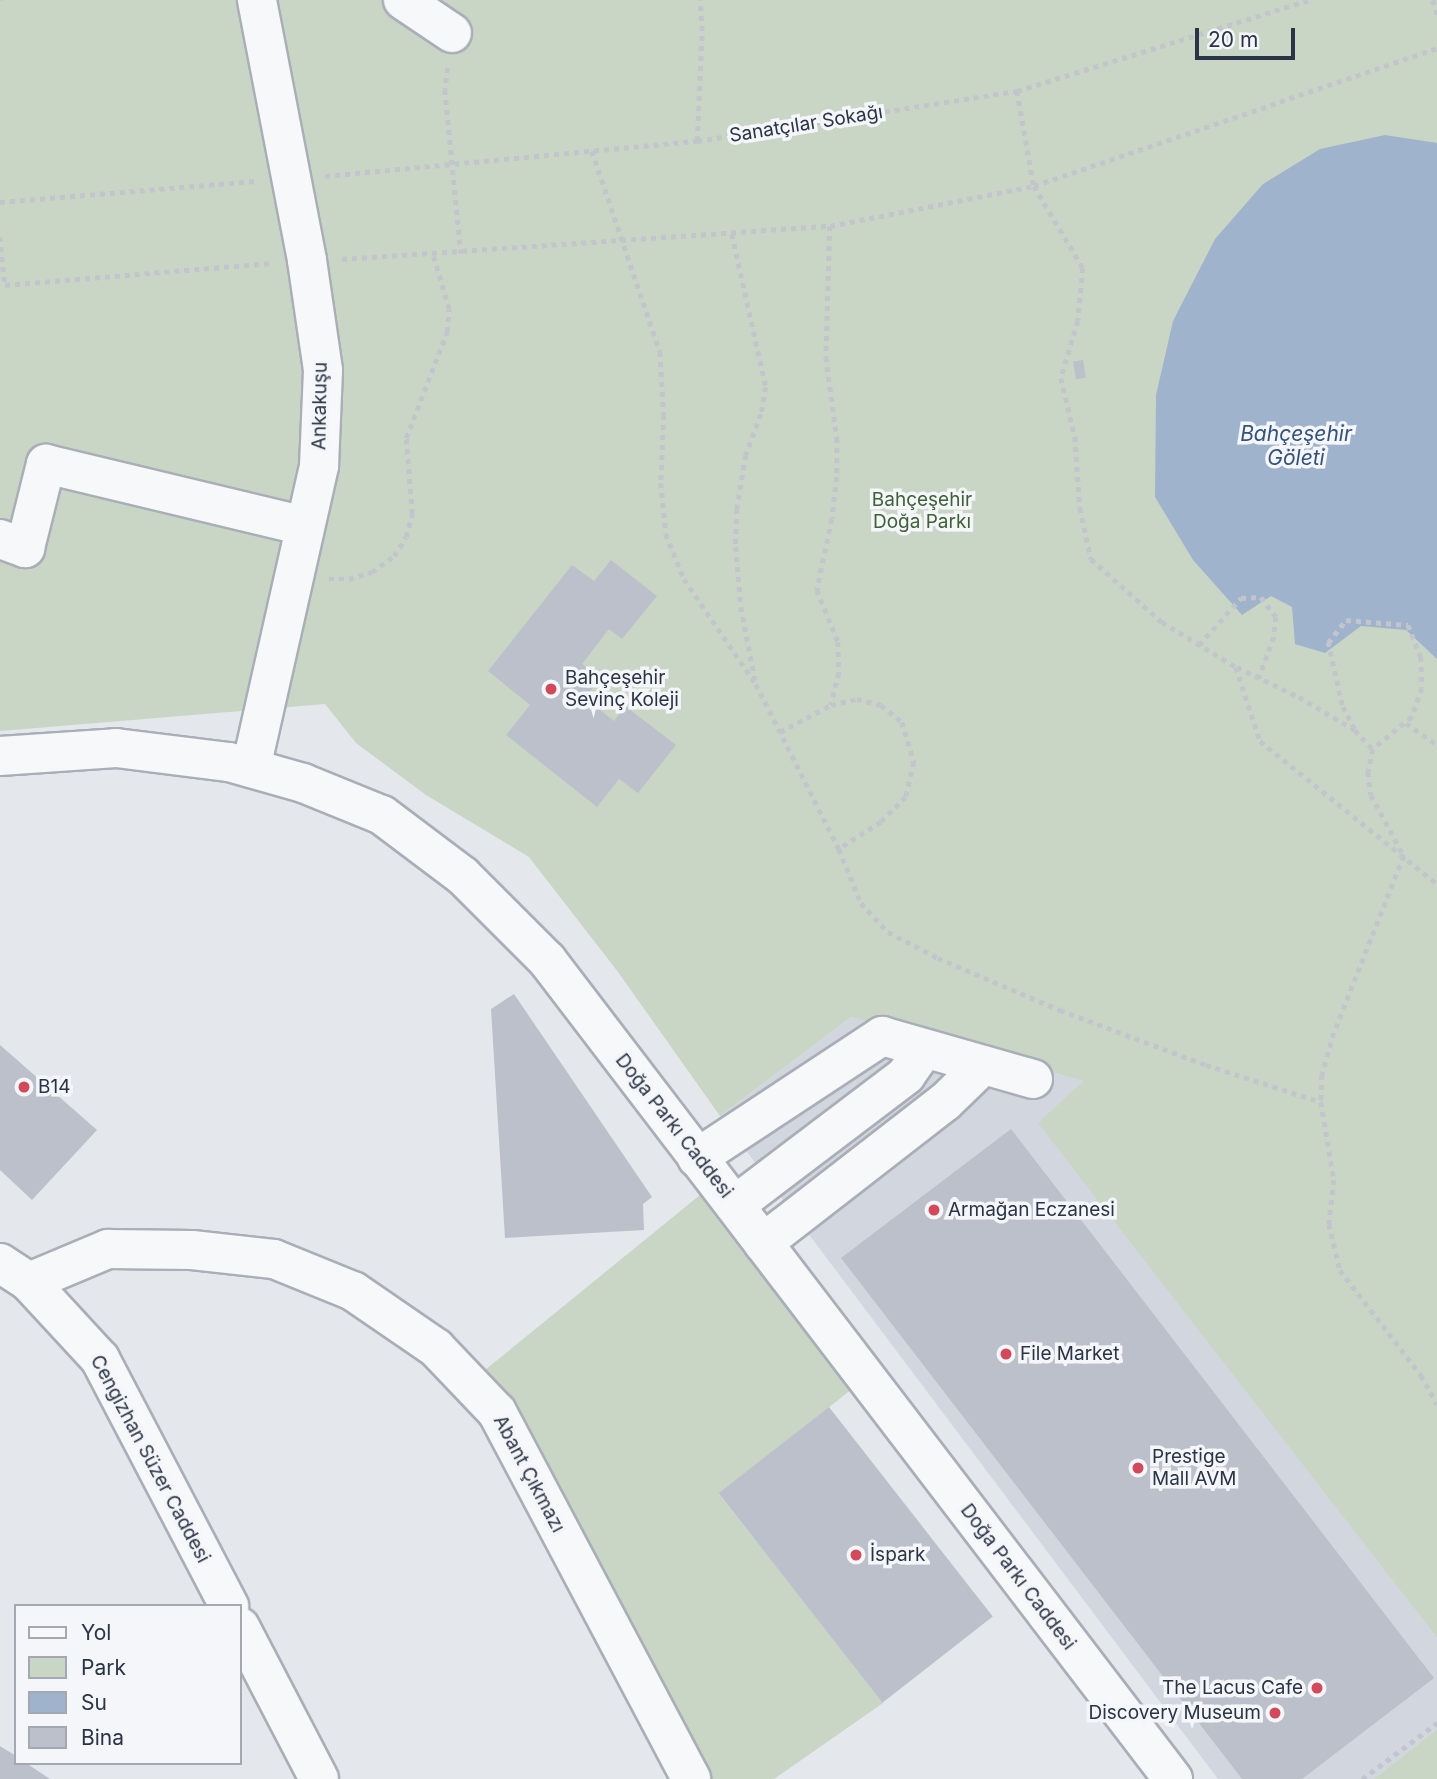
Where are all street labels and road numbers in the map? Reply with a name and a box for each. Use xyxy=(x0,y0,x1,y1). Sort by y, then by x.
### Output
street label: Sanatçılar Sokağı xyxy=(728,101,884,147)
street label: Ankakuşu xyxy=(308,362,332,450)
street label: Doğa Parkı Caddesi xyxy=(611,1049,737,1203)
street label: Cengizhan Süzer Caddesi xyxy=(85,1351,215,1567)
street label: Abant Çıkmazı xyxy=(488,1411,570,1537)
street label: Doğa Parkı Caddesi xyxy=(956,1499,1080,1655)

